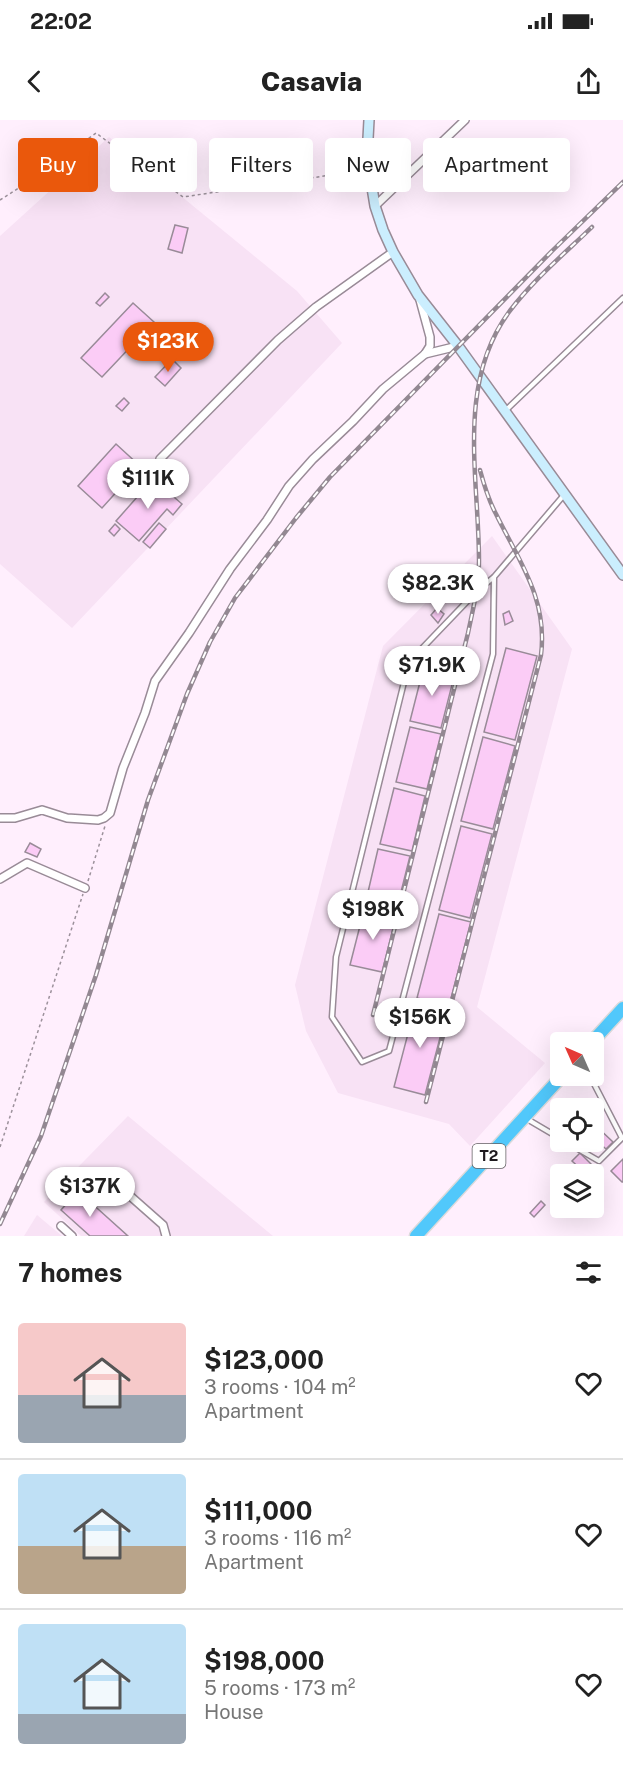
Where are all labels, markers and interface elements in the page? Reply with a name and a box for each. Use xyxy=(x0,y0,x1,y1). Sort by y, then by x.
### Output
text: 22:02 xyxy=(30,8,92,34)
icon: back xyxy=(18,65,51,98)
text: Casavia xyxy=(261,65,362,97)
icon: share xyxy=(572,65,605,98)
chip: Buy xyxy=(18,138,98,192)
chip: Rent xyxy=(110,138,197,192)
chip: Filters xyxy=(209,138,313,192)
chip: New xyxy=(325,138,411,192)
chip: Apartment xyxy=(423,138,570,192)
pin: $123K xyxy=(126,322,210,373)
text: $123K xyxy=(137,329,199,353)
pin: $111K xyxy=(106,459,190,510)
text: $111K xyxy=(121,466,175,490)
pin: $82.3K xyxy=(389,564,487,615)
text: $82.3K xyxy=(402,571,474,595)
pin: $71.9K xyxy=(383,646,481,697)
text: $71.9K xyxy=(398,653,466,677)
pin: $198K xyxy=(331,890,415,941)
text: $198K xyxy=(341,897,405,921)
pin: $156K xyxy=(378,998,462,1049)
text: $156K xyxy=(388,1005,452,1029)
north arrow xyxy=(550,1032,604,1086)
map controls xyxy=(550,1032,604,1218)
button: locate xyxy=(550,1098,604,1152)
road number: T2 xyxy=(472,1144,506,1168)
button: layers xyxy=(550,1164,604,1218)
pin: $137K xyxy=(48,1167,132,1218)
text: $137K xyxy=(59,1174,121,1198)
icon: filters xyxy=(572,1256,605,1289)
text: 7 homes xyxy=(18,1257,122,1288)
text: $123,000 xyxy=(204,1344,324,1375)
icon: home xyxy=(66,1347,138,1419)
icon: heart xyxy=(572,1367,605,1400)
text: 3 rooms · 104 m² xyxy=(204,1375,356,1399)
text: Apartment xyxy=(204,1399,304,1423)
text: $111,000 xyxy=(204,1495,312,1526)
icon: home xyxy=(66,1498,138,1570)
icon: heart xyxy=(572,1518,605,1551)
text: 3 rooms · 116 m² xyxy=(204,1526,351,1550)
text: Apartment xyxy=(204,1550,304,1574)
text: $198,000 xyxy=(204,1645,325,1676)
icon: home xyxy=(66,1648,138,1720)
icon: heart xyxy=(572,1668,605,1701)
text: 5 rooms · 173 m² xyxy=(204,1676,355,1700)
text: House xyxy=(204,1700,264,1724)

